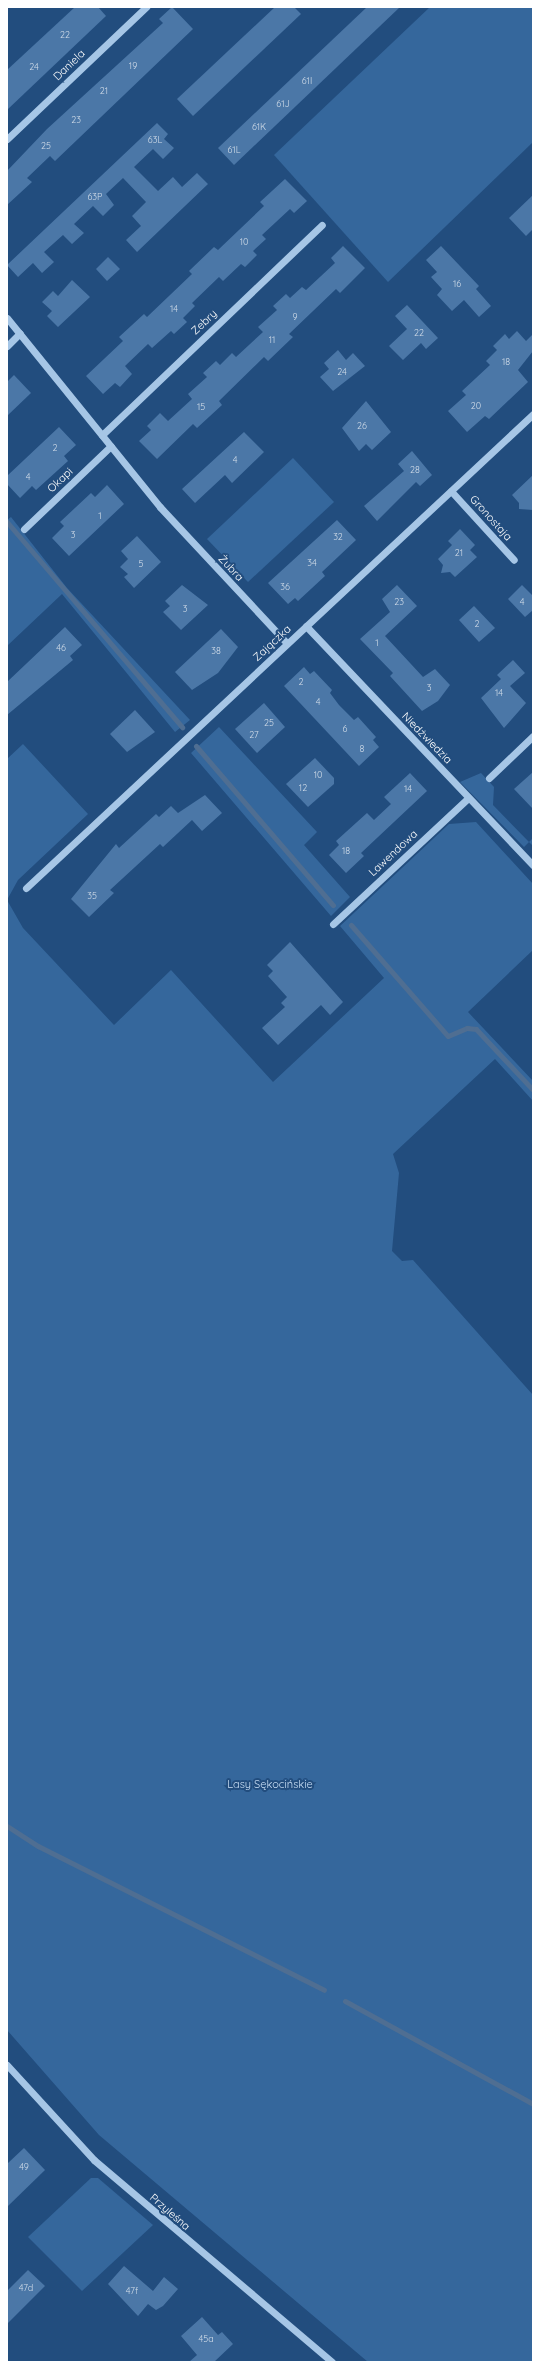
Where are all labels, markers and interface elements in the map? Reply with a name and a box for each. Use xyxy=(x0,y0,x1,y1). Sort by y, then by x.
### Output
house number: 22 xyxy=(60,30,70,40)
street label: Daniela xyxy=(50,47,88,83)
house number: 19 xyxy=(129,61,137,71)
house number: 24 xyxy=(29,62,39,72)
house number: 61I xyxy=(302,76,312,86)
house number: 21 xyxy=(100,86,108,96)
house number: 61J xyxy=(276,99,290,109)
house number: 23 xyxy=(71,115,81,125)
house number: 61K xyxy=(252,122,266,132)
house number: 63L xyxy=(148,135,162,145)
house number: 25 xyxy=(41,141,51,151)
house number: 61L xyxy=(228,145,240,155)
house number: 63P xyxy=(88,192,102,202)
house number: 10 xyxy=(240,237,248,247)
house number: 16 xyxy=(453,279,461,289)
house number: 14 xyxy=(170,304,178,314)
street label: Zebry xyxy=(188,307,220,337)
house number: 9 xyxy=(292,312,298,322)
house number: 22 xyxy=(414,328,424,338)
house number: 11 xyxy=(269,335,275,345)
house number: 18 xyxy=(502,357,510,367)
house number: 24 xyxy=(337,367,347,377)
house number: 20 xyxy=(471,401,481,411)
house number: 15 xyxy=(197,402,205,412)
house number: 26 xyxy=(357,421,367,431)
house number: 2 xyxy=(53,443,57,453)
house number: 4 xyxy=(233,455,237,465)
street label: Okapi xyxy=(45,465,75,495)
house number: 28 xyxy=(410,465,420,475)
house number: 4 xyxy=(26,472,30,482)
street label: Gronostaja xyxy=(467,493,515,543)
house number: 1 xyxy=(98,511,102,521)
house number: 3 xyxy=(71,530,75,540)
house number: 32 xyxy=(333,532,343,542)
house number: 21 xyxy=(455,548,463,558)
street label: Żubra xyxy=(216,552,246,584)
house number: 34 xyxy=(307,558,317,568)
house number: 5 xyxy=(139,559,143,569)
house number: 36 xyxy=(280,582,290,592)
house number: 23 xyxy=(394,597,404,607)
house number: 4 xyxy=(520,597,524,607)
house number: 3 xyxy=(183,604,187,614)
house number: 2 xyxy=(475,619,479,629)
street label: Zajączka xyxy=(250,622,294,664)
house number: 1 xyxy=(375,638,379,648)
house number: 46 xyxy=(56,643,66,653)
house number: 38 xyxy=(211,646,221,656)
house number: 2 xyxy=(299,677,303,687)
house number: 3 xyxy=(427,683,431,693)
house number: 14 xyxy=(495,688,503,698)
house number: 4 xyxy=(316,697,320,707)
street label: Niedźwiedzia xyxy=(399,710,455,766)
house number: 25 xyxy=(264,718,274,728)
house number: 6 xyxy=(343,724,347,734)
house number: 27 xyxy=(249,730,259,740)
house number: 8 xyxy=(360,744,364,754)
house number: 10 xyxy=(314,770,322,780)
house number: 12 xyxy=(299,783,307,793)
house number: 14 xyxy=(404,784,412,794)
street label: Lawendowa xyxy=(366,827,420,879)
house number: 18 xyxy=(342,846,350,856)
house number: 35 xyxy=(87,891,97,901)
park label: Lasy Sękocińskie xyxy=(227,1777,313,1791)
house number: 49 xyxy=(19,2162,29,2172)
street label: Przyleśna xyxy=(147,2191,193,2233)
house number: 47d xyxy=(19,2283,33,2293)
house number: 47f xyxy=(126,2286,138,2296)
house number: 45a xyxy=(198,2334,214,2344)

